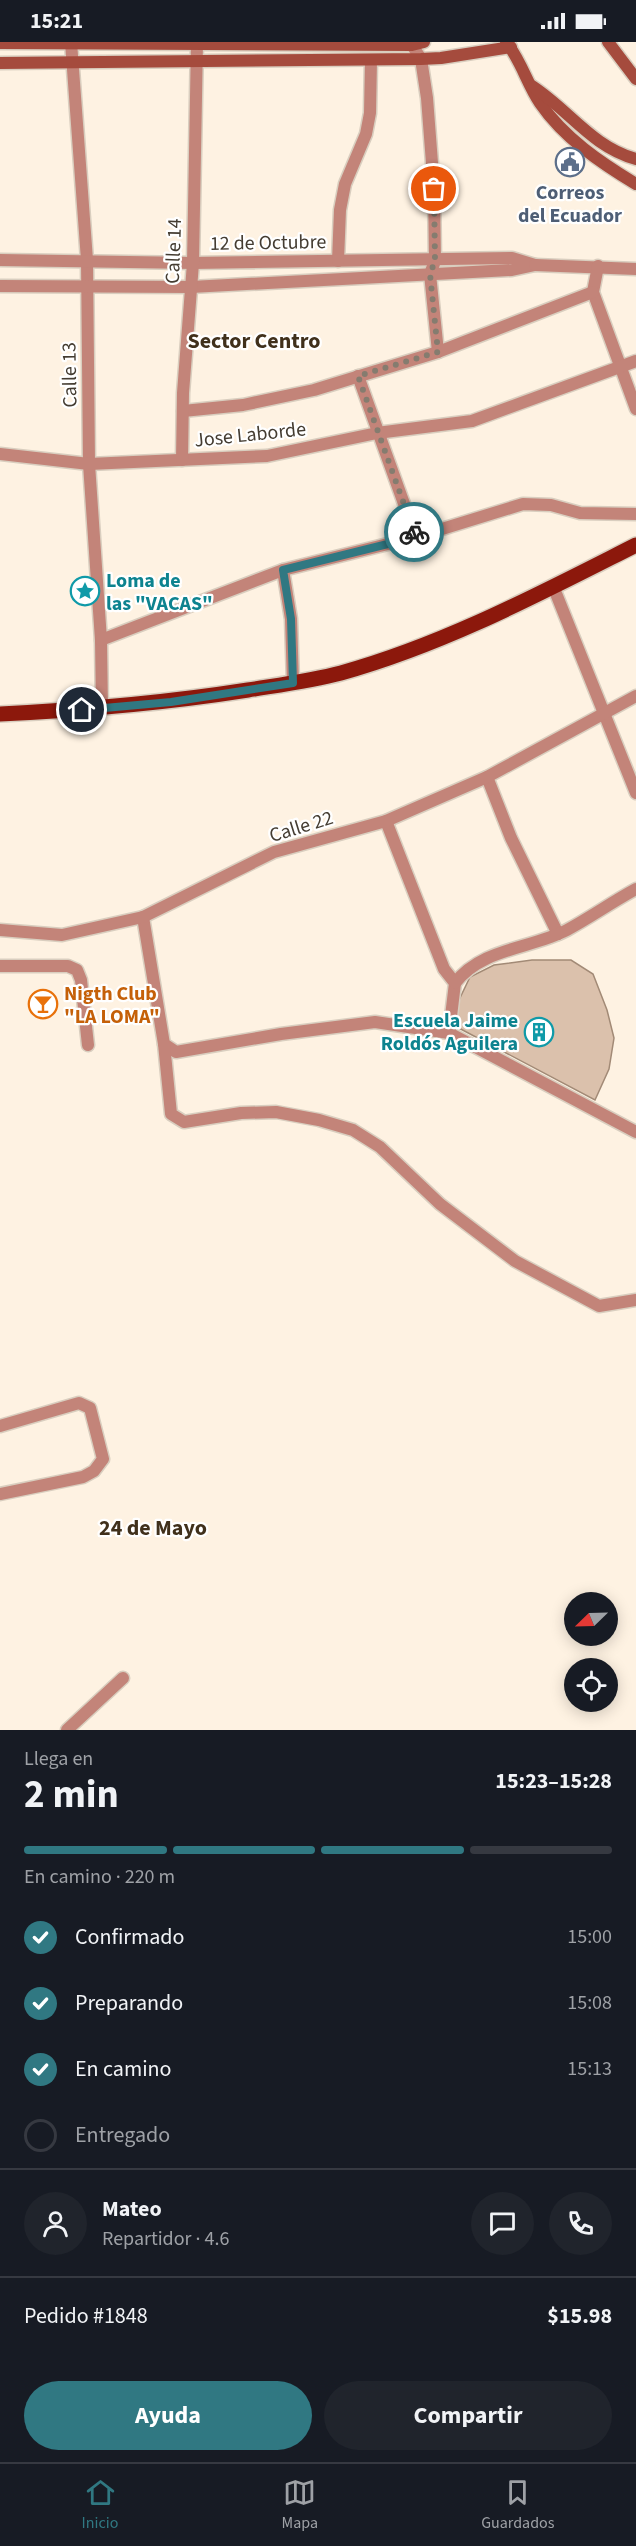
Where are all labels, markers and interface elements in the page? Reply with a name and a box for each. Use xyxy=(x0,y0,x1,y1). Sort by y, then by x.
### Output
text: 15:21 xyxy=(30,5,83,37)
public building icon: Correos del Ecuador xyxy=(554,146,586,178)
pin xyxy=(408,163,459,214)
icon: bag xyxy=(417,172,450,205)
place label: Correos del Ecuador xyxy=(518,179,622,230)
street label: Calle 14 xyxy=(159,218,189,284)
street label: 12 de Octubre xyxy=(210,228,327,258)
district label: Sector Centro xyxy=(187,325,321,357)
street label: Calle 13 xyxy=(55,342,85,408)
street label: Jose Laborde xyxy=(193,415,307,455)
courier xyxy=(384,502,444,562)
icon: bike xyxy=(398,516,431,549)
place label: Loma de las "VACAS" xyxy=(106,567,213,618)
place icon: Loma de las "VACAS" xyxy=(69,575,101,607)
pin xyxy=(56,684,107,735)
icon: home xyxy=(65,693,98,726)
street label: Calle 22 xyxy=(266,804,337,850)
place label: Nigth Club "LA LOMA" xyxy=(64,980,160,1031)
bar icon: Nigth Club "LA LOMA" xyxy=(27,988,59,1020)
place label: Escuela Jaime Roldós Aguilera xyxy=(381,1007,518,1058)
building icon: Escuela Jaime Roldós Aguilera xyxy=(523,1016,555,1048)
district label: 24 de Mayo xyxy=(99,1512,207,1544)
north arrow xyxy=(564,1592,618,1646)
map controls xyxy=(564,1592,618,1712)
button: locate xyxy=(564,1658,618,1712)
text: Llega en xyxy=(24,1745,93,1773)
text: 15:23–15:28 xyxy=(495,1765,612,1797)
text: 2 min xyxy=(24,1767,119,1823)
text: En camino · 220 m xyxy=(24,1863,175,1891)
icon: check xyxy=(24,1921,57,1954)
text: Confirmado xyxy=(75,1921,184,1953)
text: 15:00 xyxy=(567,1923,612,1951)
icon: check xyxy=(24,1987,57,2020)
text: Preparando xyxy=(75,1987,183,2019)
text: 15:08 xyxy=(567,1989,612,2017)
icon: check xyxy=(24,2053,57,2086)
text: En camino xyxy=(75,2053,172,2085)
text: 15:13 xyxy=(567,2055,612,2083)
text: Entregado xyxy=(75,2119,170,2151)
button: person xyxy=(24,2192,87,2255)
button: chat xyxy=(471,2192,534,2255)
button: phone xyxy=(549,2192,612,2255)
text: Mateo xyxy=(102,2193,162,2225)
text: Repartidor · 4.6 xyxy=(102,2225,229,2253)
text: Pedido #1848 xyxy=(24,2300,148,2332)
text: $15.98 xyxy=(547,2300,612,2332)
button: Ayuda xyxy=(24,2381,312,2450)
button: Compartir xyxy=(324,2381,612,2450)
tab: Inicio xyxy=(82,2476,118,2534)
tab: Mapa xyxy=(282,2476,318,2534)
tab: Guardados xyxy=(481,2476,554,2534)

